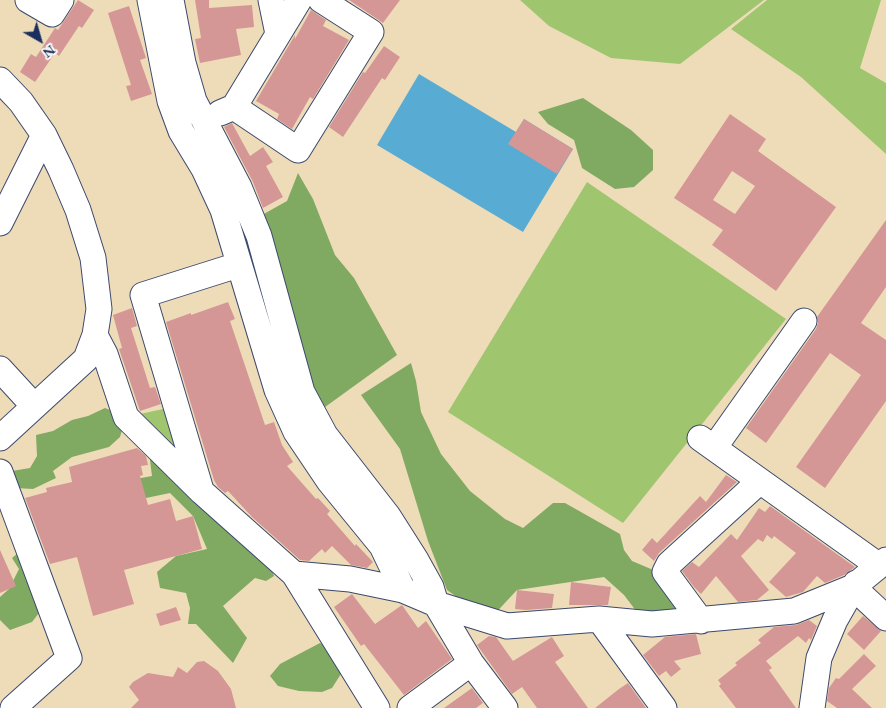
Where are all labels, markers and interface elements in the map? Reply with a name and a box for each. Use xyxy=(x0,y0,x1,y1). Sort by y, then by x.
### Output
north arrow xyxy=(15,15,65,65)
text: N xyxy=(39,41,59,62)

